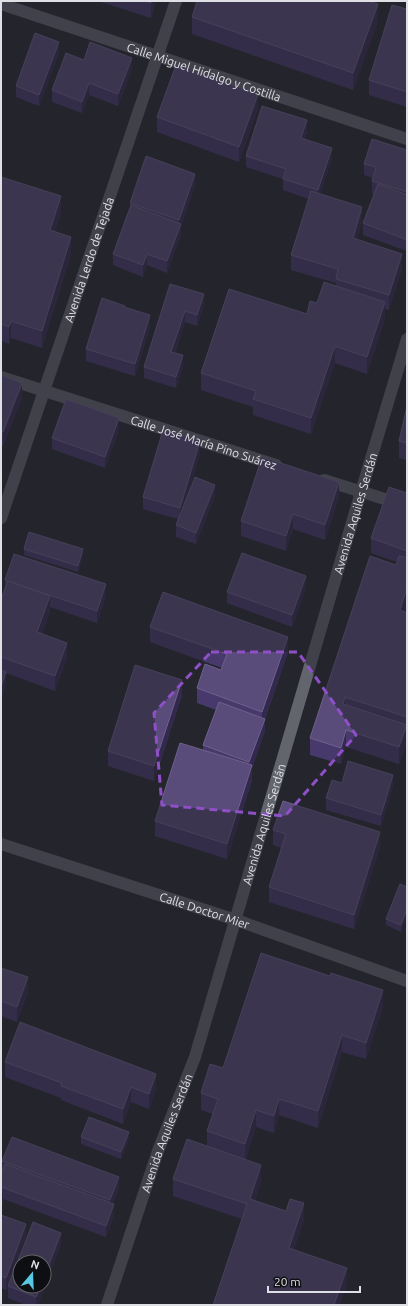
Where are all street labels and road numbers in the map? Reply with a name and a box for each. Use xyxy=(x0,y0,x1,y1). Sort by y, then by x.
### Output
street label: Calle Miguel Hidalgo y Costilla xyxy=(125,40,283,103)
street label: Avenida Lerdo de Tejada xyxy=(61,195,116,324)
street label: Calle José María Pino Suárez xyxy=(129,412,279,471)
street label: Avenida Aquiles Serdán xyxy=(331,451,379,575)
street label: Avenida Aquiles Serdán xyxy=(239,762,287,886)
street label: Calle Doctor Mier xyxy=(158,889,252,931)
street label: Avenida Aquiles Serdán xyxy=(138,1072,194,1194)

